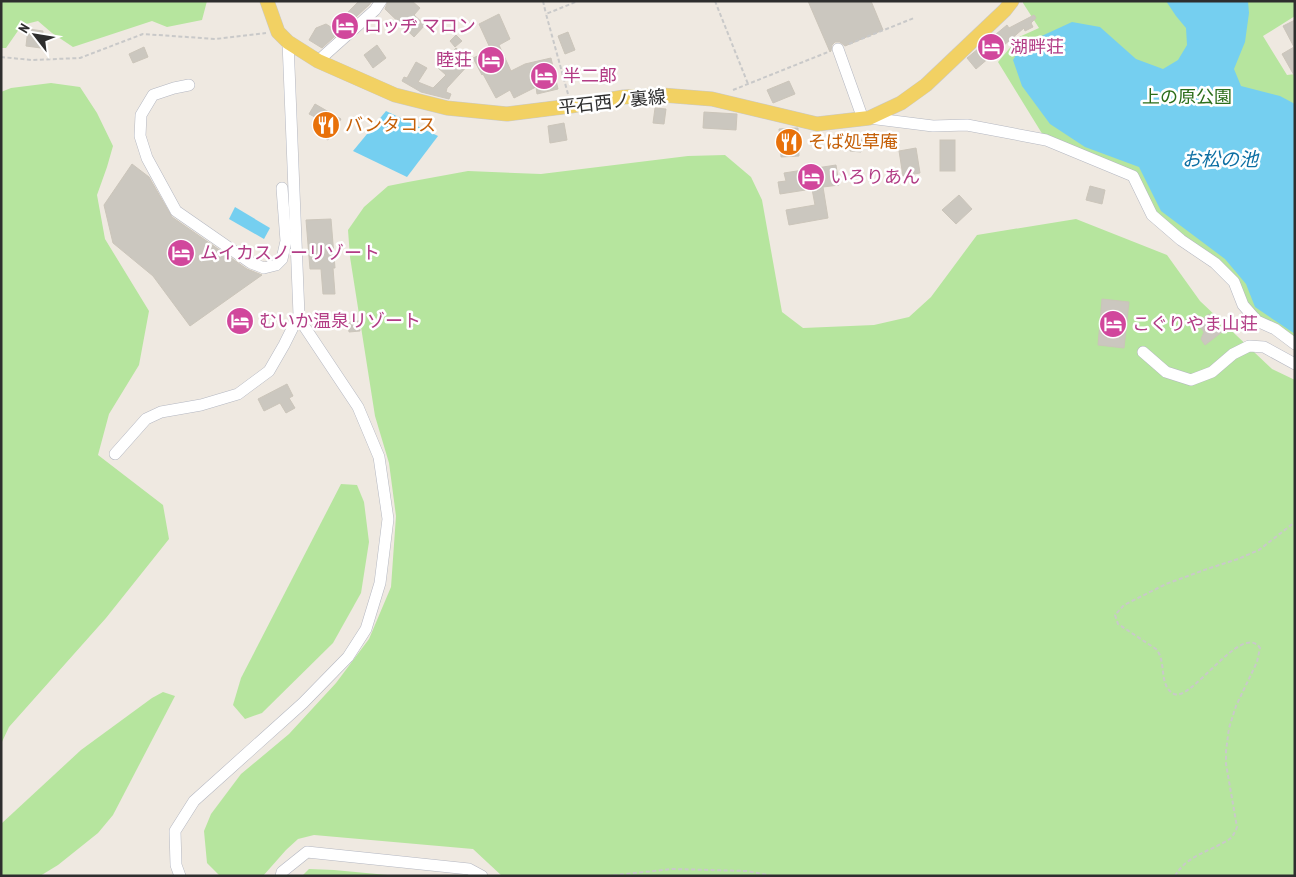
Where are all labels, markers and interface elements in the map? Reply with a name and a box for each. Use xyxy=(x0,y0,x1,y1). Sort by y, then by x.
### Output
north arrow xyxy=(10,10,60,60)
hotel icon: ロッヂ マロン xyxy=(330,11,360,41)
place label: ロッヂ マロン xyxy=(364,14,476,37)
text: N xyxy=(14,20,34,36)
hotel icon: 湖畔荘 xyxy=(976,32,1006,62)
place label: 湖畔荘 xyxy=(1010,35,1064,58)
hotel icon: 睦荘 xyxy=(476,45,506,75)
place label: 睦荘 xyxy=(436,48,472,71)
hotel icon: 半二郎 xyxy=(529,61,559,91)
place label: 半二郎 xyxy=(563,64,617,87)
street label: 平石西ノ裏線 xyxy=(557,84,667,119)
park label: 上の原公園 xyxy=(1142,85,1232,108)
restaurant icon: バンタコス xyxy=(311,110,341,140)
place label: バンタコス xyxy=(345,113,436,136)
restaurant icon: そば処草庵 xyxy=(774,127,804,157)
place label: そば処草庵 xyxy=(808,130,898,153)
water label: お松の池 xyxy=(1182,147,1260,171)
hotel icon: いろりあん xyxy=(796,162,826,192)
place label: いろりあん xyxy=(830,165,920,188)
hotel icon: ムイカスノーリゾート xyxy=(166,238,196,268)
place label: ムイカスノーリゾート xyxy=(200,241,380,264)
hotel icon: むいか温泉リゾート xyxy=(225,306,255,336)
place label: むいか温泉リゾート xyxy=(259,309,421,332)
hotel icon: こぐりやま山荘 xyxy=(1098,309,1128,339)
place label: こぐりやま山荘 xyxy=(1132,312,1258,335)

